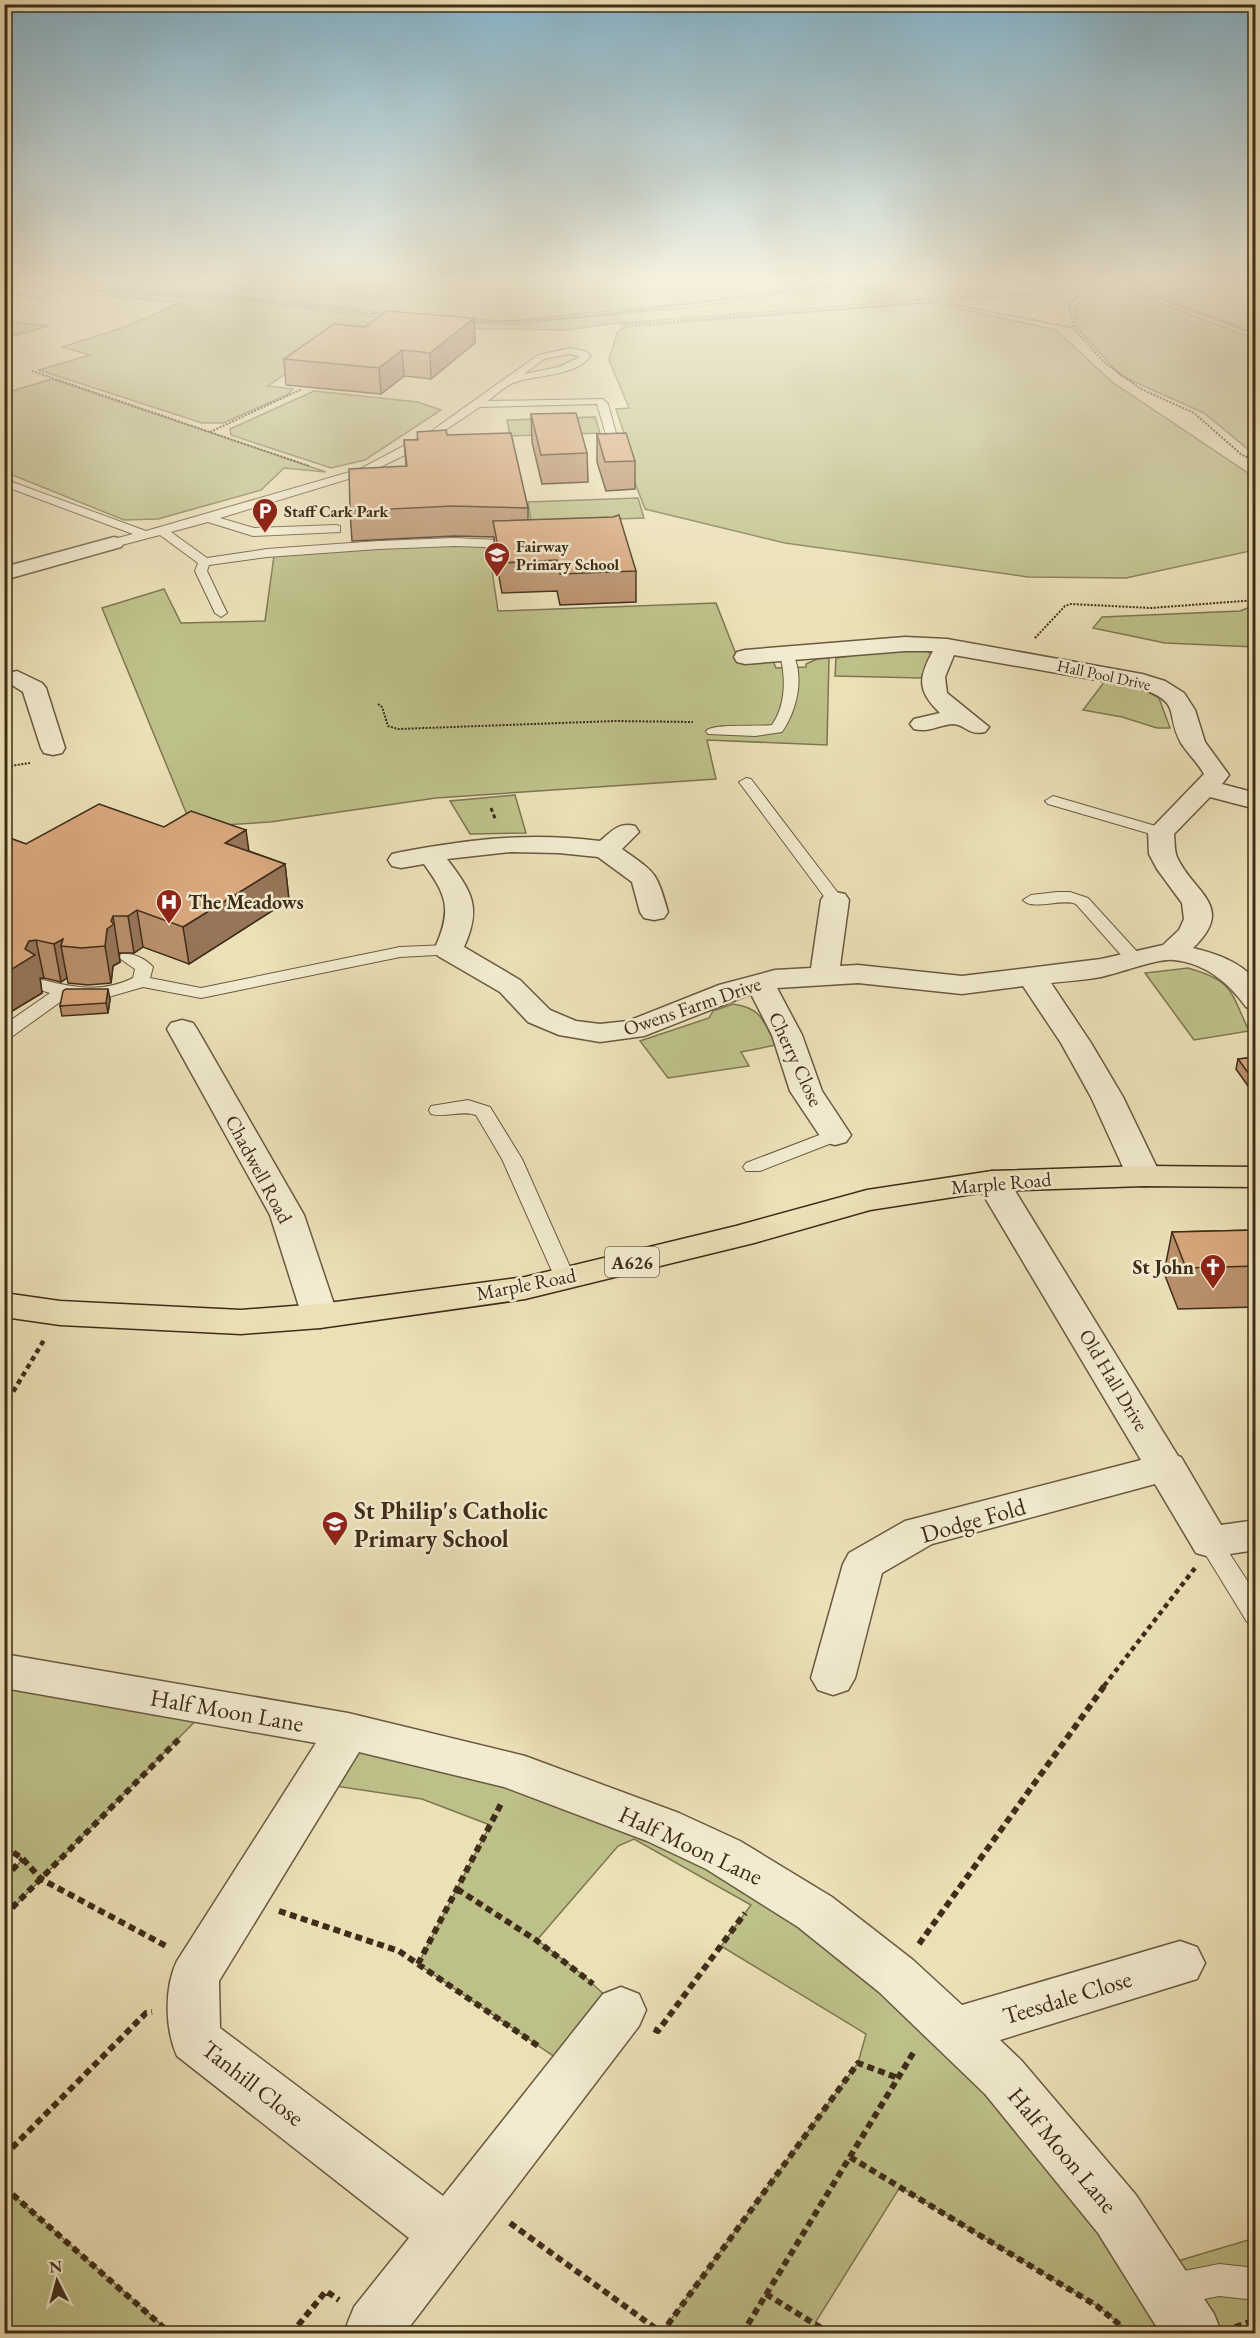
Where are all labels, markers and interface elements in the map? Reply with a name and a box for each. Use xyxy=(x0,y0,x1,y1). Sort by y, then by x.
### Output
parking icon: Staff Cark Park xyxy=(250,496,280,534)
place label: Staff Cark Park xyxy=(284,501,389,522)
place label: Fairway Primary School xyxy=(516,536,619,575)
school or university icon: Fairway Primary School xyxy=(482,540,512,578)
street label: Hall Pool Drive xyxy=(1055,655,1153,695)
hospital icon: The Meadows xyxy=(154,887,184,925)
place label: The Meadows xyxy=(188,889,304,915)
street label: Owens Farm Drive xyxy=(620,970,764,1042)
street label: Cherry Close xyxy=(763,1007,829,1111)
street label: Chadwell Road xyxy=(220,1110,299,1228)
street label: Marple Road xyxy=(950,1166,1053,1200)
road number: A626 xyxy=(605,1247,659,1277)
church icon: St John xyxy=(1198,1252,1228,1290)
place label: St John xyxy=(1132,1254,1194,1280)
street label: Marple Road xyxy=(474,1261,579,1306)
street label: Old Hall Drive xyxy=(1073,1324,1155,1436)
street label: Dodge Fold xyxy=(917,1490,1030,1550)
place label: St Philip's Catholic Primary School xyxy=(354,1495,548,1555)
school or university icon: St Philip's Catholic Primary School xyxy=(320,1509,350,1547)
street label: Half Moon Lane xyxy=(148,1681,306,1739)
street label: Half Moon Lane xyxy=(614,1798,768,1892)
street label: Teesdale Close xyxy=(999,1963,1135,2031)
street label: Tanhill Close xyxy=(195,2033,311,2133)
street label: Half Moon Lane xyxy=(1001,2081,1125,2219)
north arrow xyxy=(27,2251,87,2311)
text: N xyxy=(48,2255,63,2278)

